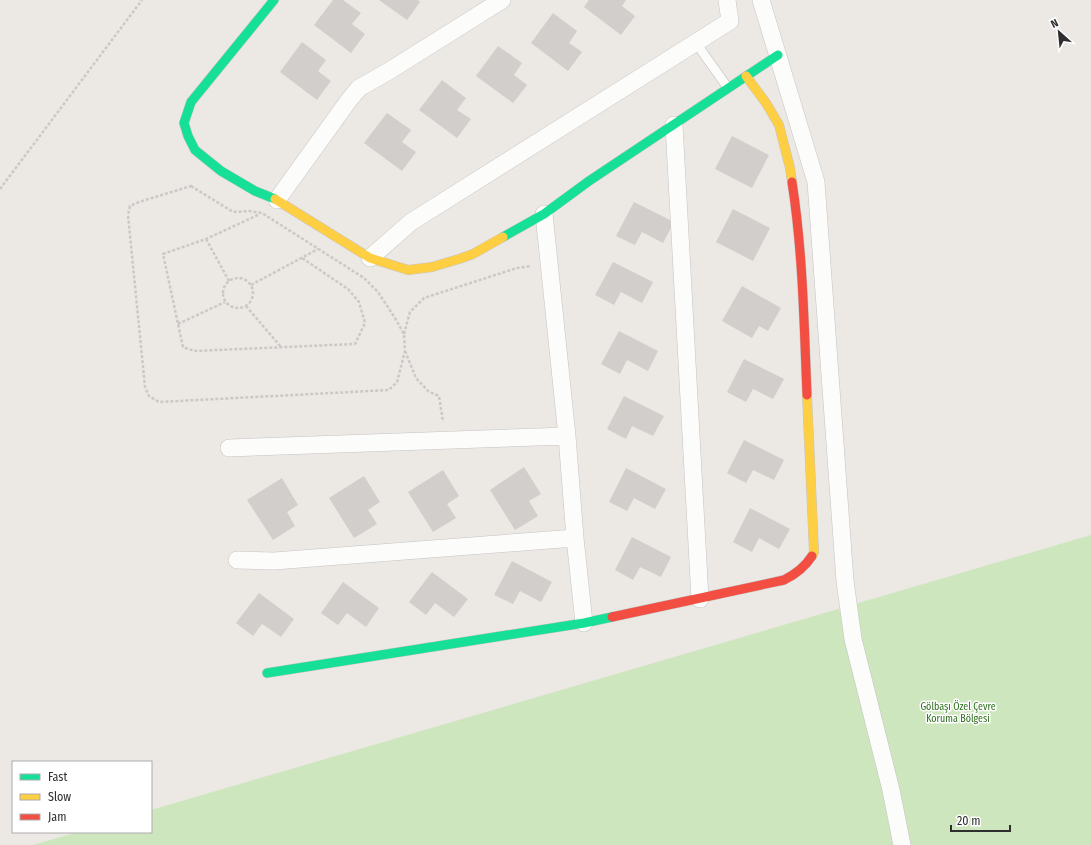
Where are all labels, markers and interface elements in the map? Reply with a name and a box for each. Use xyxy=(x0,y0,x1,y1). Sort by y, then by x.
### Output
north arrow xyxy=(1039,12,1079,52)
text: N xyxy=(1049,16,1061,31)
park label: Gölbaşı Özel Çevre Koruma Bölgesi xyxy=(920,700,996,725)
legend xyxy=(12,761,152,833)
text: Fast xyxy=(48,770,67,784)
text: Slow xyxy=(48,790,71,804)
scale bar xyxy=(951,807,1010,833)
text: Jam xyxy=(48,810,66,824)
text: 20 m xyxy=(957,814,981,828)

